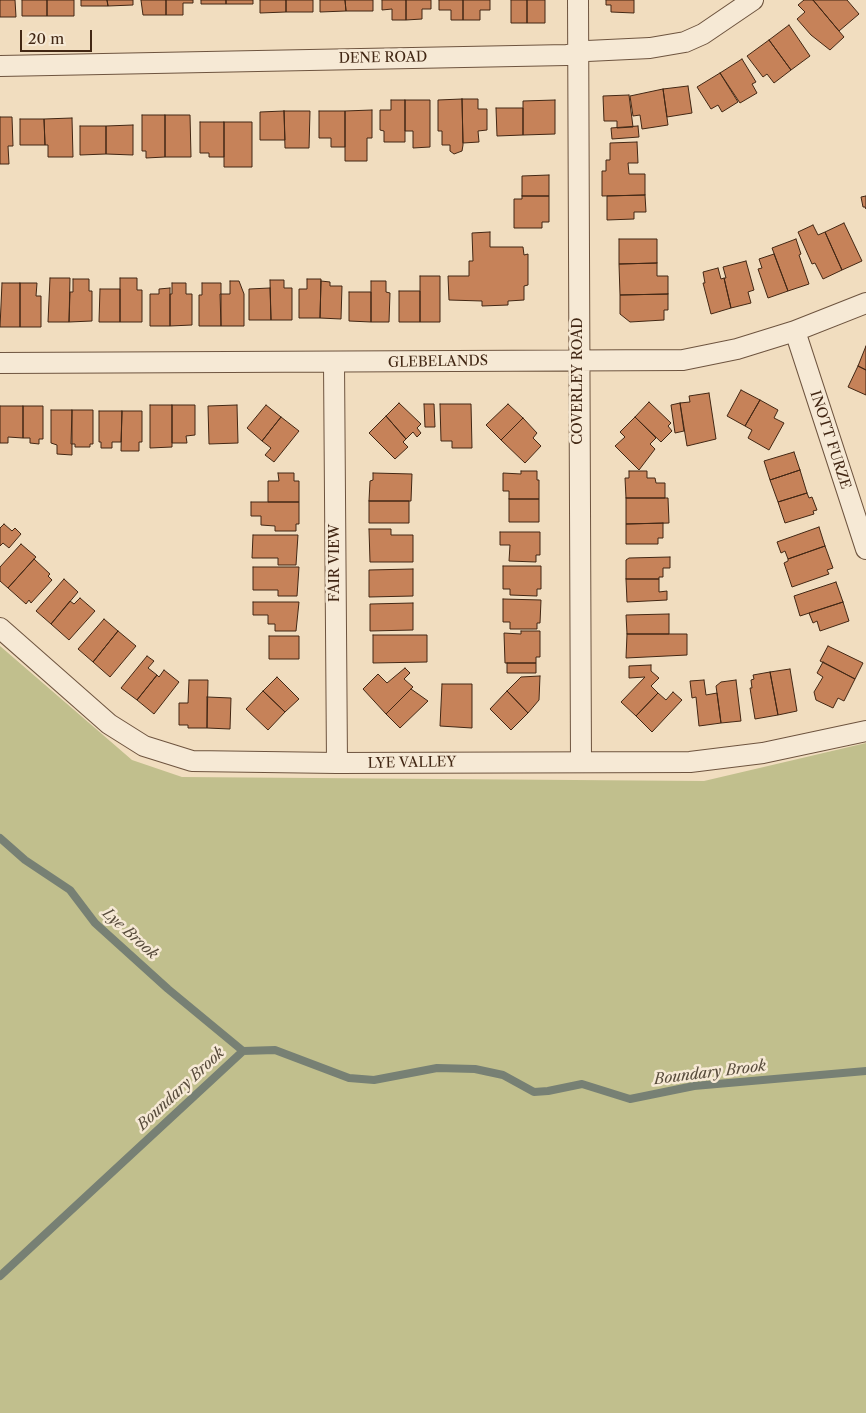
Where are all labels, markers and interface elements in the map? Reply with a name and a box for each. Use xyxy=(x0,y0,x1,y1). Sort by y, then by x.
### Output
scale bar xyxy=(22,20,95,52)
text: 20 m xyxy=(28,29,64,48)
street label: DENE ROAD xyxy=(338,49,428,67)
street label: COVERLEY ROAD xyxy=(570,317,586,445)
street label: GLEBELANDS xyxy=(388,353,488,371)
street label: INOTT FURZE xyxy=(806,389,854,491)
street label: FAIR VIEW xyxy=(327,524,343,602)
street label: LYE VALLEY xyxy=(368,754,456,772)
water label: Lye Brook xyxy=(99,904,161,964)
water label: Boundary Brook xyxy=(134,1044,228,1134)
water label: Boundary Brook xyxy=(653,1057,767,1089)

